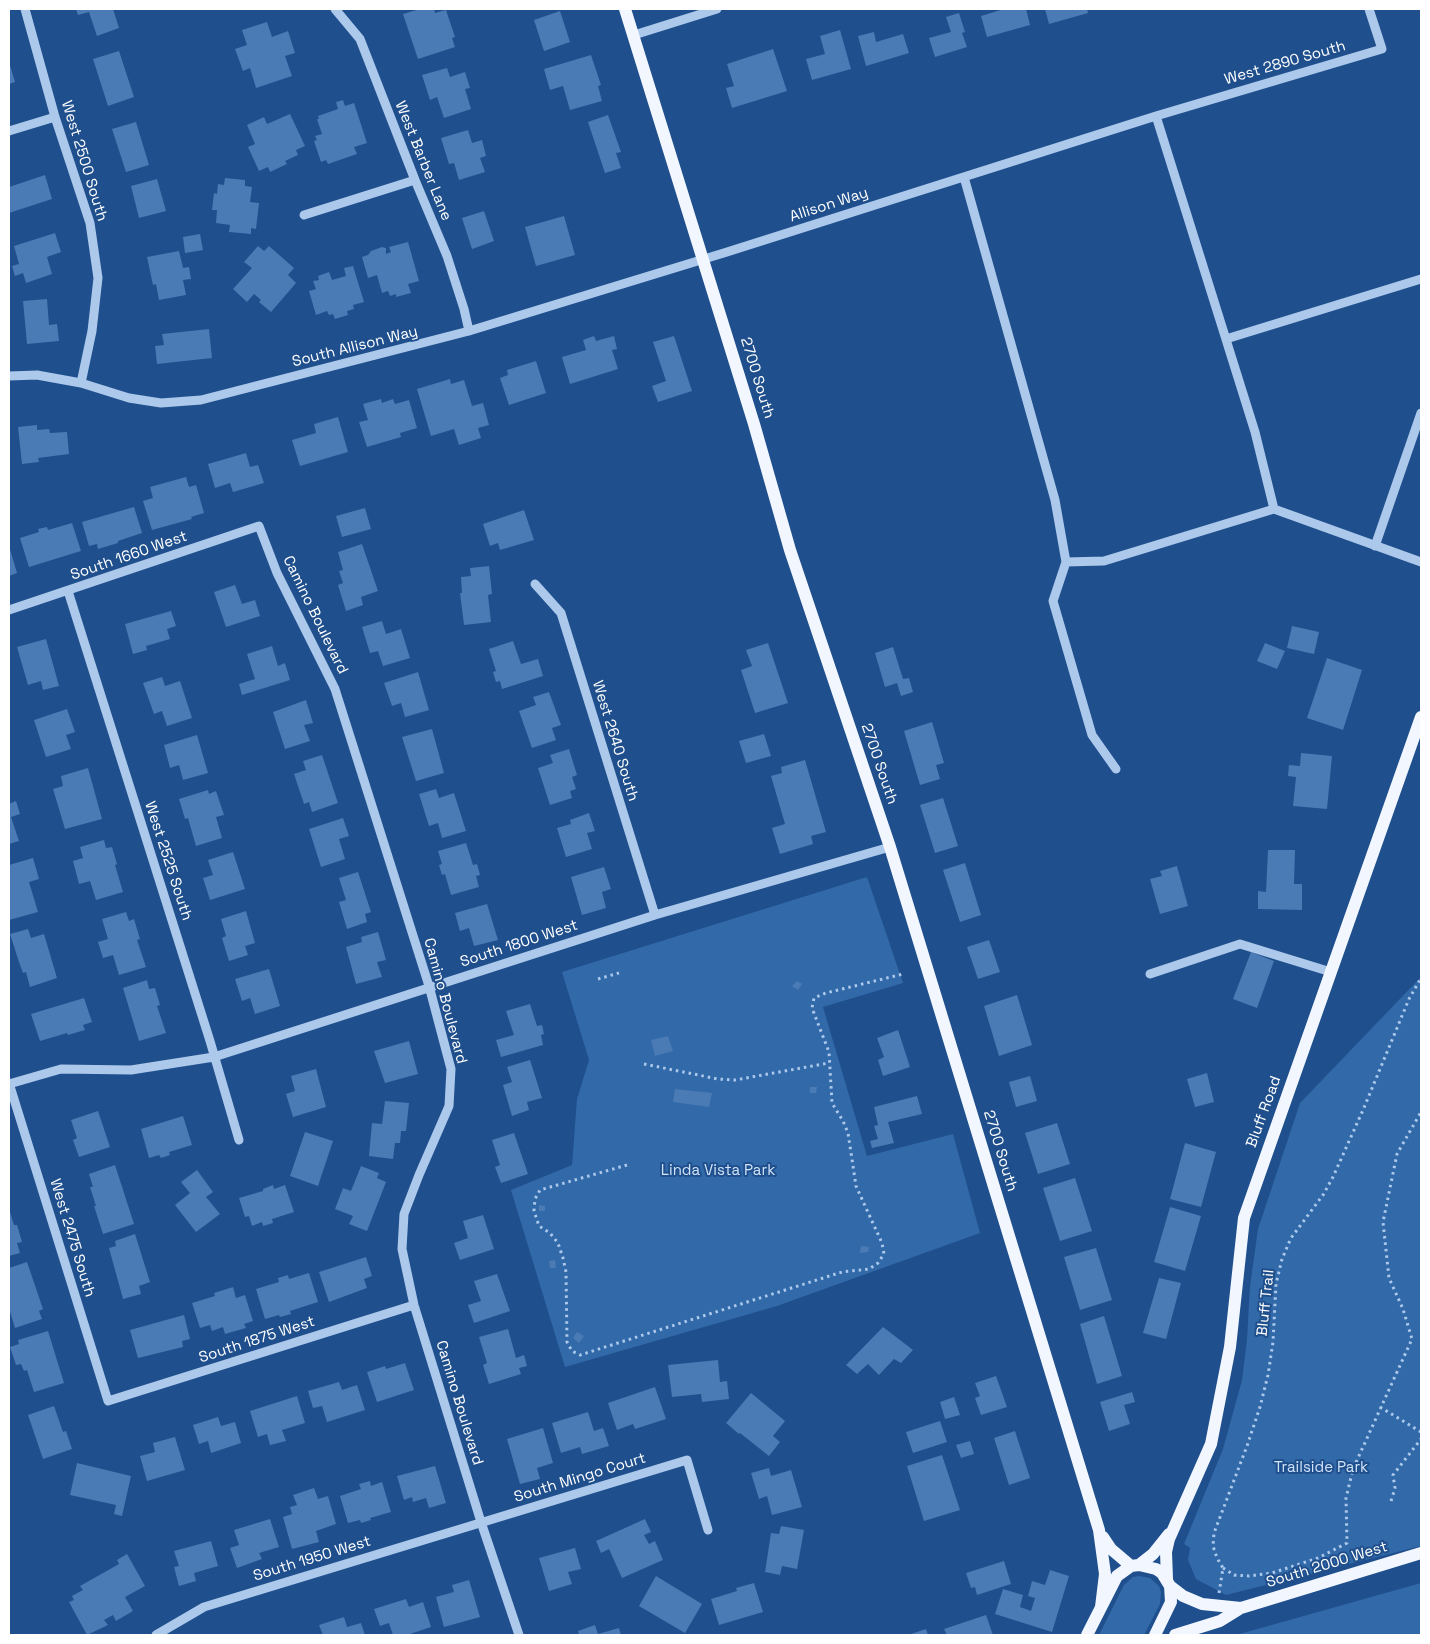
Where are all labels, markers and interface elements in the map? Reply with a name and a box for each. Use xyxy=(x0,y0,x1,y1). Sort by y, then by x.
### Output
street label: West 2890 South xyxy=(1222,37,1348,89)
street label: West 2500 South xyxy=(57,99,111,223)
street label: West Barber Lane xyxy=(391,99,455,223)
street label: Allison Way xyxy=(788,184,870,226)
street label: South Allison Way xyxy=(290,323,420,371)
street label: 2700 South xyxy=(736,335,778,421)
street label: South 1660 West xyxy=(68,528,190,584)
street label: Camino Boulevard xyxy=(279,553,351,677)
street label: West 2640 South xyxy=(588,679,642,803)
street label: 2700 South xyxy=(857,721,901,807)
street label: West 2525 South xyxy=(140,799,196,923)
street label: South 1800 West xyxy=(458,916,580,972)
street label: Camino Boulevard xyxy=(420,936,470,1066)
street label: Bluff Road xyxy=(1243,1074,1285,1150)
street label: 2700 South xyxy=(979,1108,1021,1194)
park label: Linda Vista Park xyxy=(661,1162,775,1180)
street label: West 2475 South xyxy=(45,1177,99,1299)
street label: Bluff Trail xyxy=(1254,1269,1278,1337)
street label: South 1875 West xyxy=(197,1313,317,1367)
street label: Camino Boulevard xyxy=(431,1339,487,1467)
street label: South Mingo Court xyxy=(512,1449,648,1507)
park label: Trailside Park xyxy=(1274,1459,1368,1477)
street label: South 1950 West xyxy=(251,1533,373,1585)
street label: South 2000 West xyxy=(1264,1538,1390,1592)

